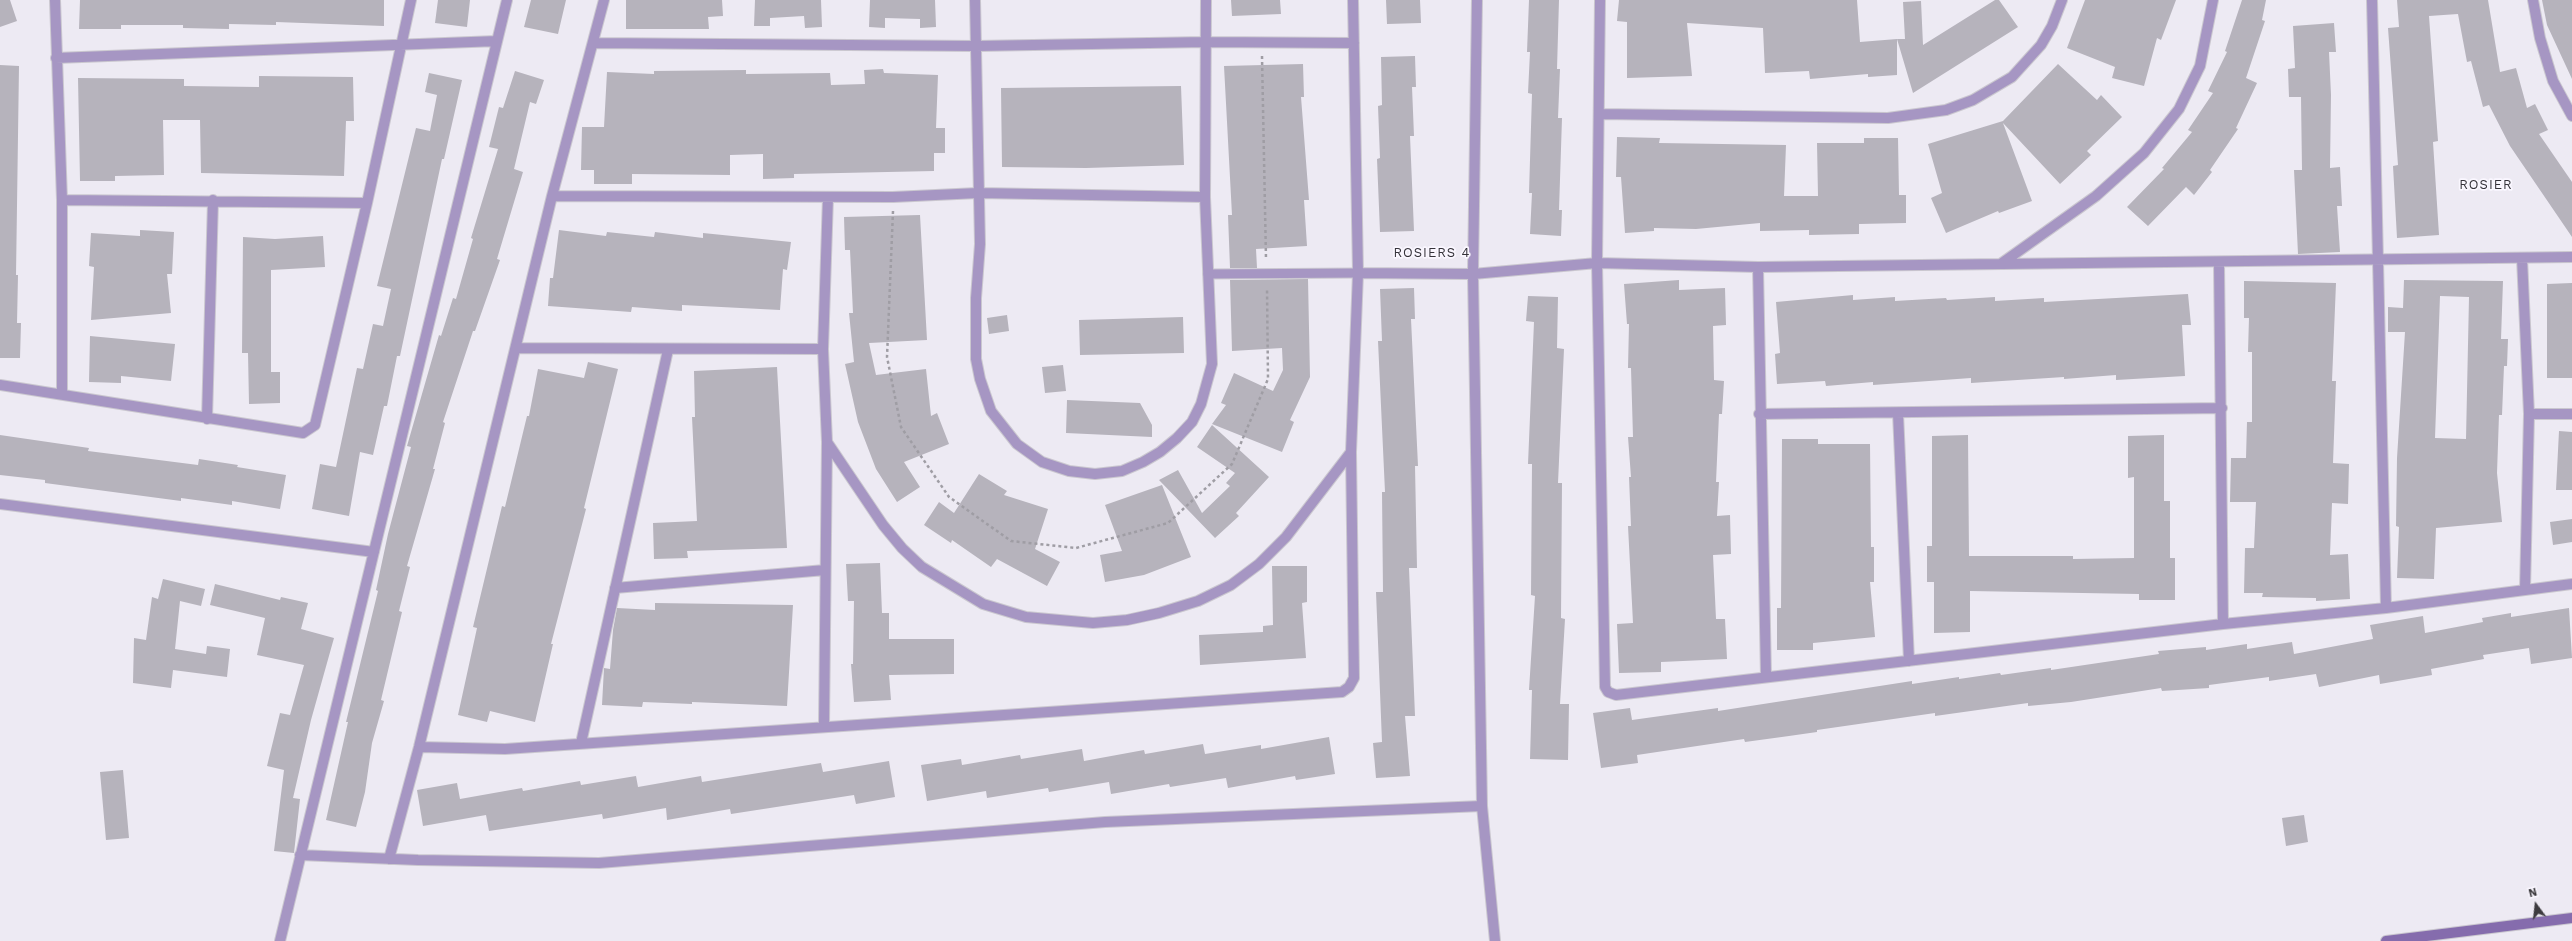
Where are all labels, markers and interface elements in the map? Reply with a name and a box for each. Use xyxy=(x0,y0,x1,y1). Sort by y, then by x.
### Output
district label: ROSIER xyxy=(2459,177,2513,193)
district label: ROSIERS 4 xyxy=(1393,245,1471,261)
north arrow xyxy=(2516,885,2556,925)
text: N xyxy=(2527,886,2538,900)

